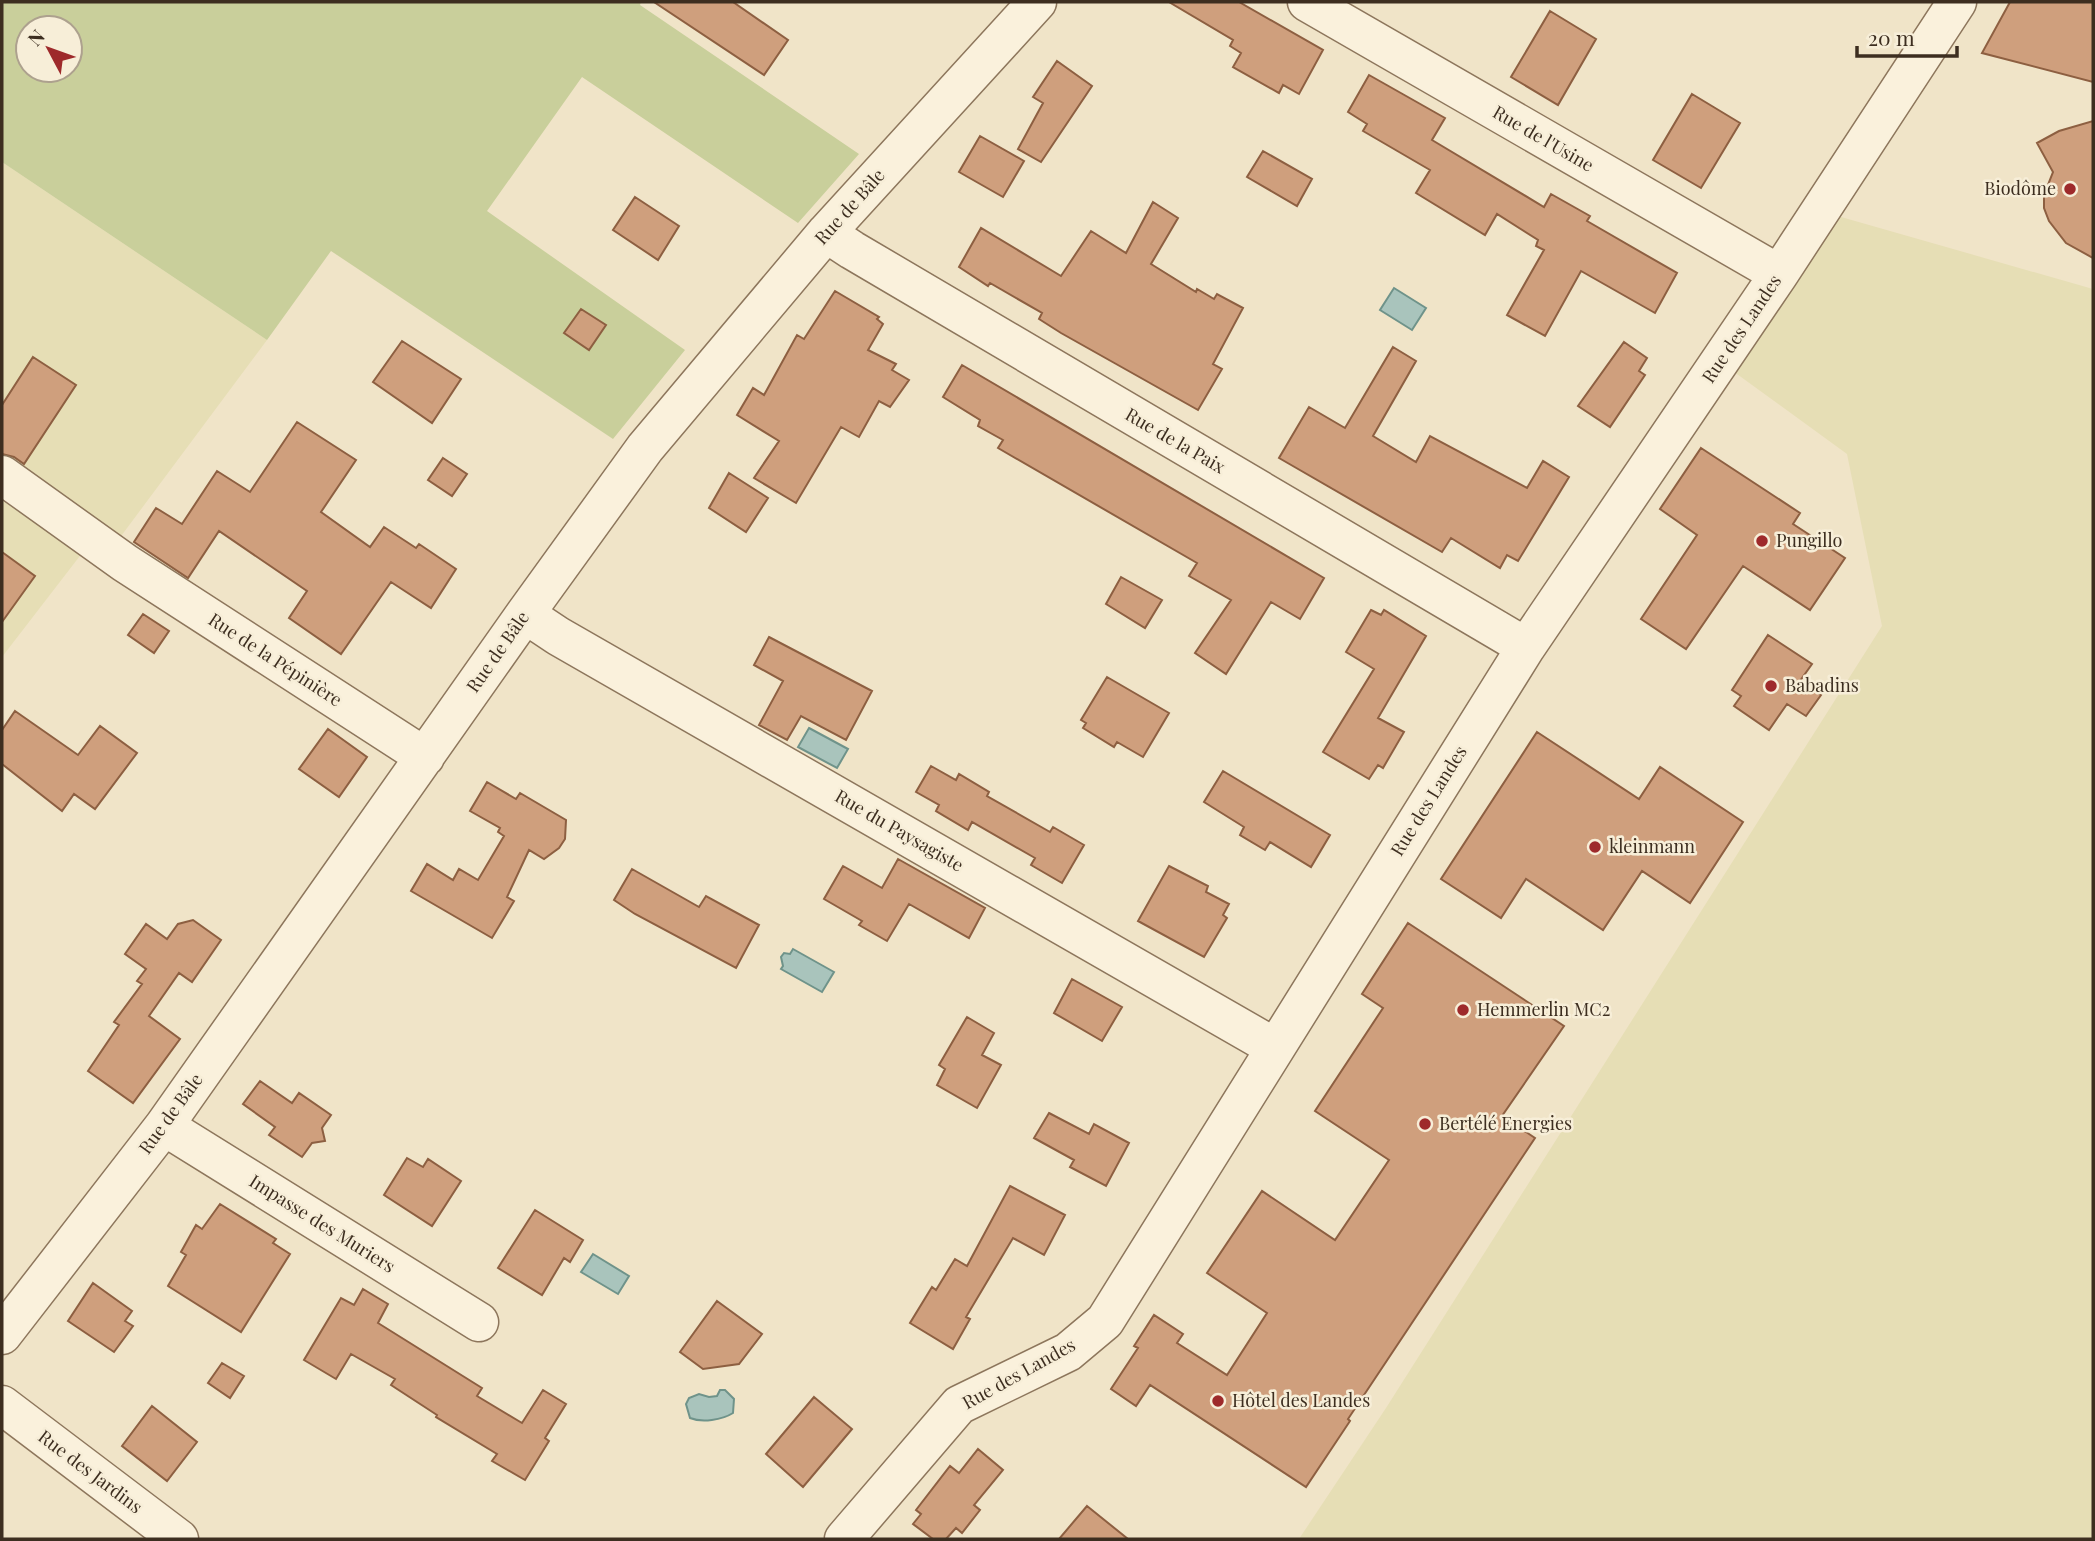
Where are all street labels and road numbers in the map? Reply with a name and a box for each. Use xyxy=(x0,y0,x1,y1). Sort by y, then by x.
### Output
street label: Rue de l'Usine xyxy=(1489,100,1598,177)
street label: Rue de Bâle xyxy=(809,163,890,249)
street label: Rue des Landes xyxy=(1696,270,1786,387)
street label: Rue de la Paix xyxy=(1121,402,1230,479)
street label: Rue de Bâle xyxy=(460,606,534,697)
street label: Rue de la Pépinière xyxy=(204,607,347,711)
street label: Rue des Landes xyxy=(1385,741,1472,860)
street label: Rue du Paysagiste xyxy=(831,784,968,877)
street label: Rue de Bâle xyxy=(133,1068,208,1158)
street label: Impasse des Muriers xyxy=(245,1169,400,1278)
street label: Rue des Landes xyxy=(958,1332,1079,1414)
street label: Rue des Jardins xyxy=(34,1424,148,1518)

